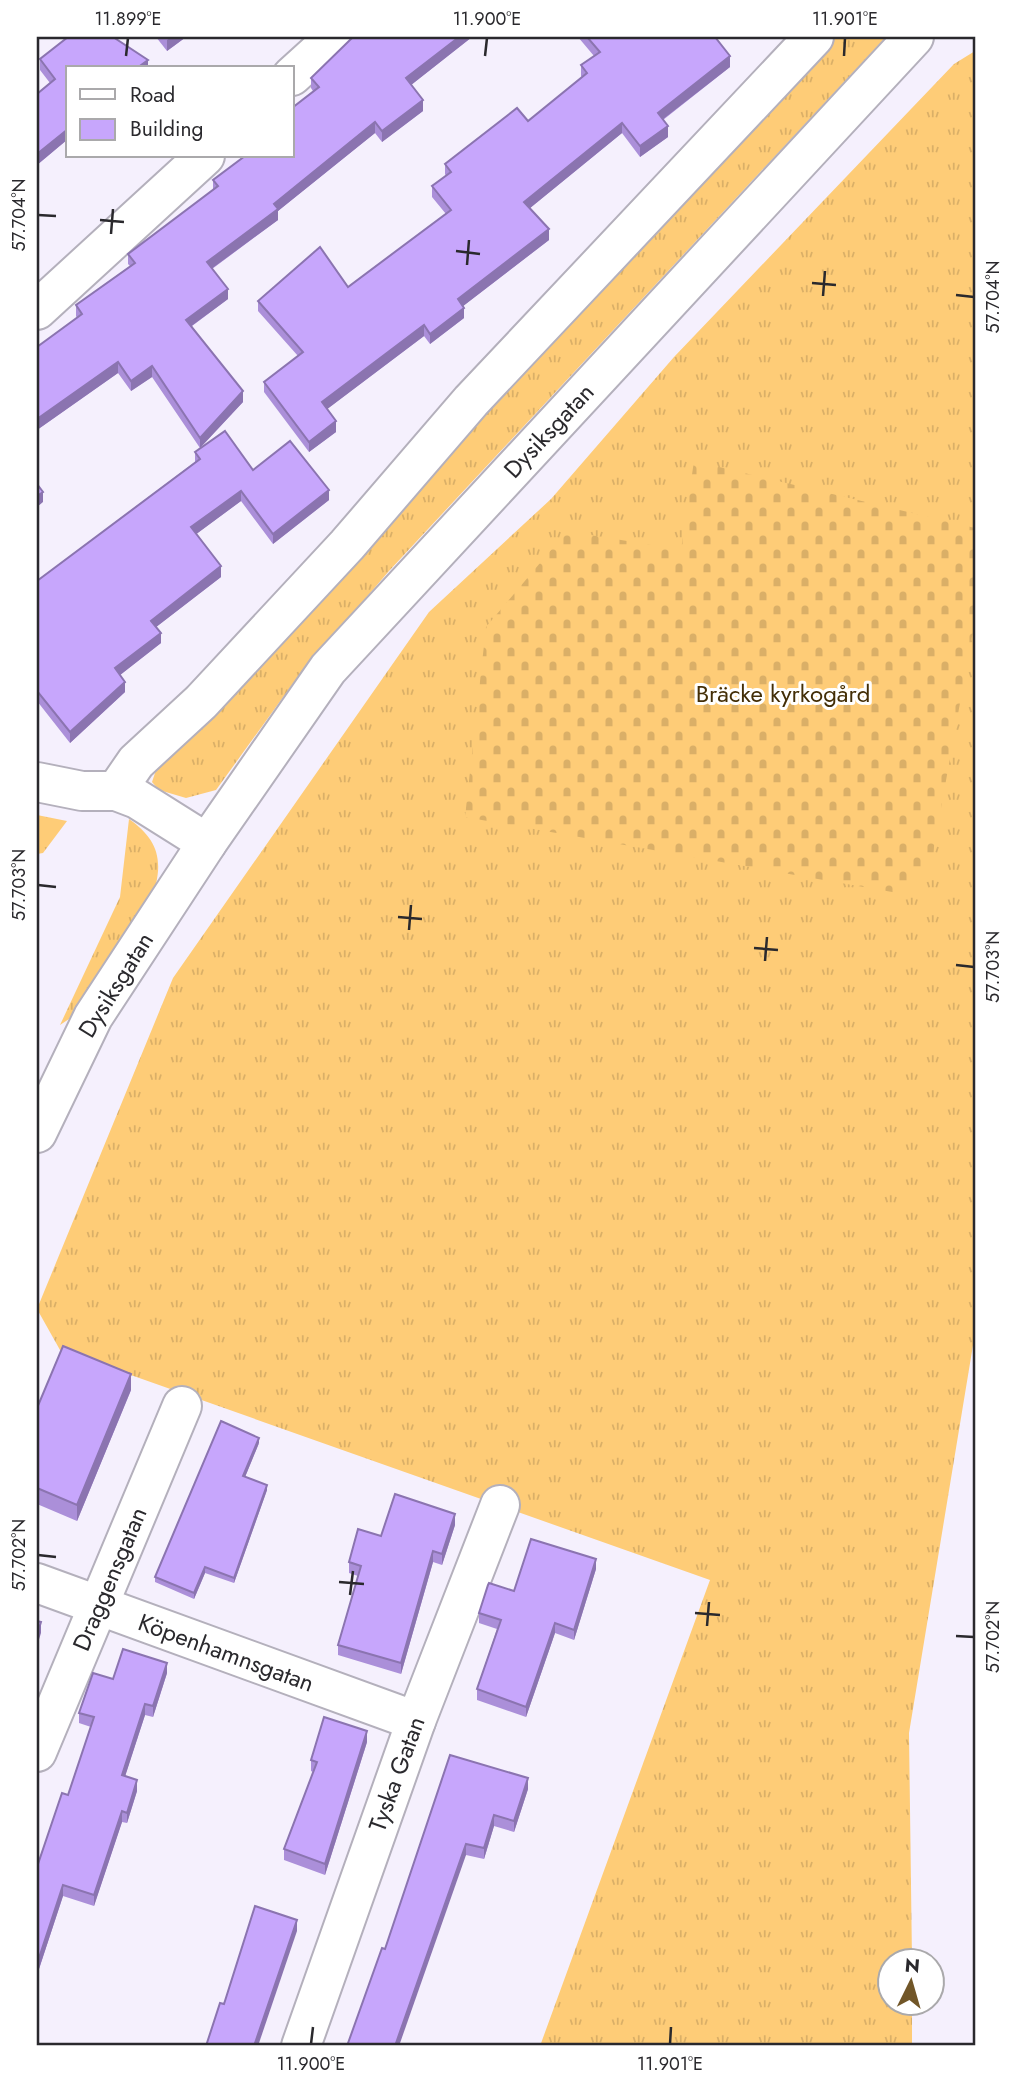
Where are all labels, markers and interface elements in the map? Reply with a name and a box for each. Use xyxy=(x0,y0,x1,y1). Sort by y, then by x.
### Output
text: 11.899°E xyxy=(94,6,162,32)
text: 11.900°E xyxy=(453,6,521,32)
text: 11.901°E xyxy=(812,6,878,32)
legend xyxy=(66,66,294,158)
text: Road xyxy=(130,80,175,110)
text: Building xyxy=(130,114,203,144)
text: 57.704°N xyxy=(6,179,32,251)
text: 57.704°N xyxy=(980,261,1006,333)
street label: Dysiksgatan xyxy=(495,375,602,486)
park label: Bräcke kyrkogård xyxy=(696,676,870,711)
text: 57.703°N xyxy=(6,849,32,921)
street label: Dysiksgatan xyxy=(69,925,162,1044)
text: 57.703°N xyxy=(980,931,1006,1003)
street label: Draggensgatan xyxy=(63,1501,156,1656)
text: 57.702°N xyxy=(6,1519,32,1591)
text: 57.702°N xyxy=(980,1601,1006,1673)
street label: Köpenhamnsgatan xyxy=(133,1604,319,1701)
street label: Tyska Gatan xyxy=(360,1711,434,1836)
north arrow xyxy=(876,1946,946,2016)
text: N xyxy=(904,1951,921,1980)
text: 11.900°E xyxy=(277,2051,345,2077)
text: 11.901°E xyxy=(637,2051,703,2077)

